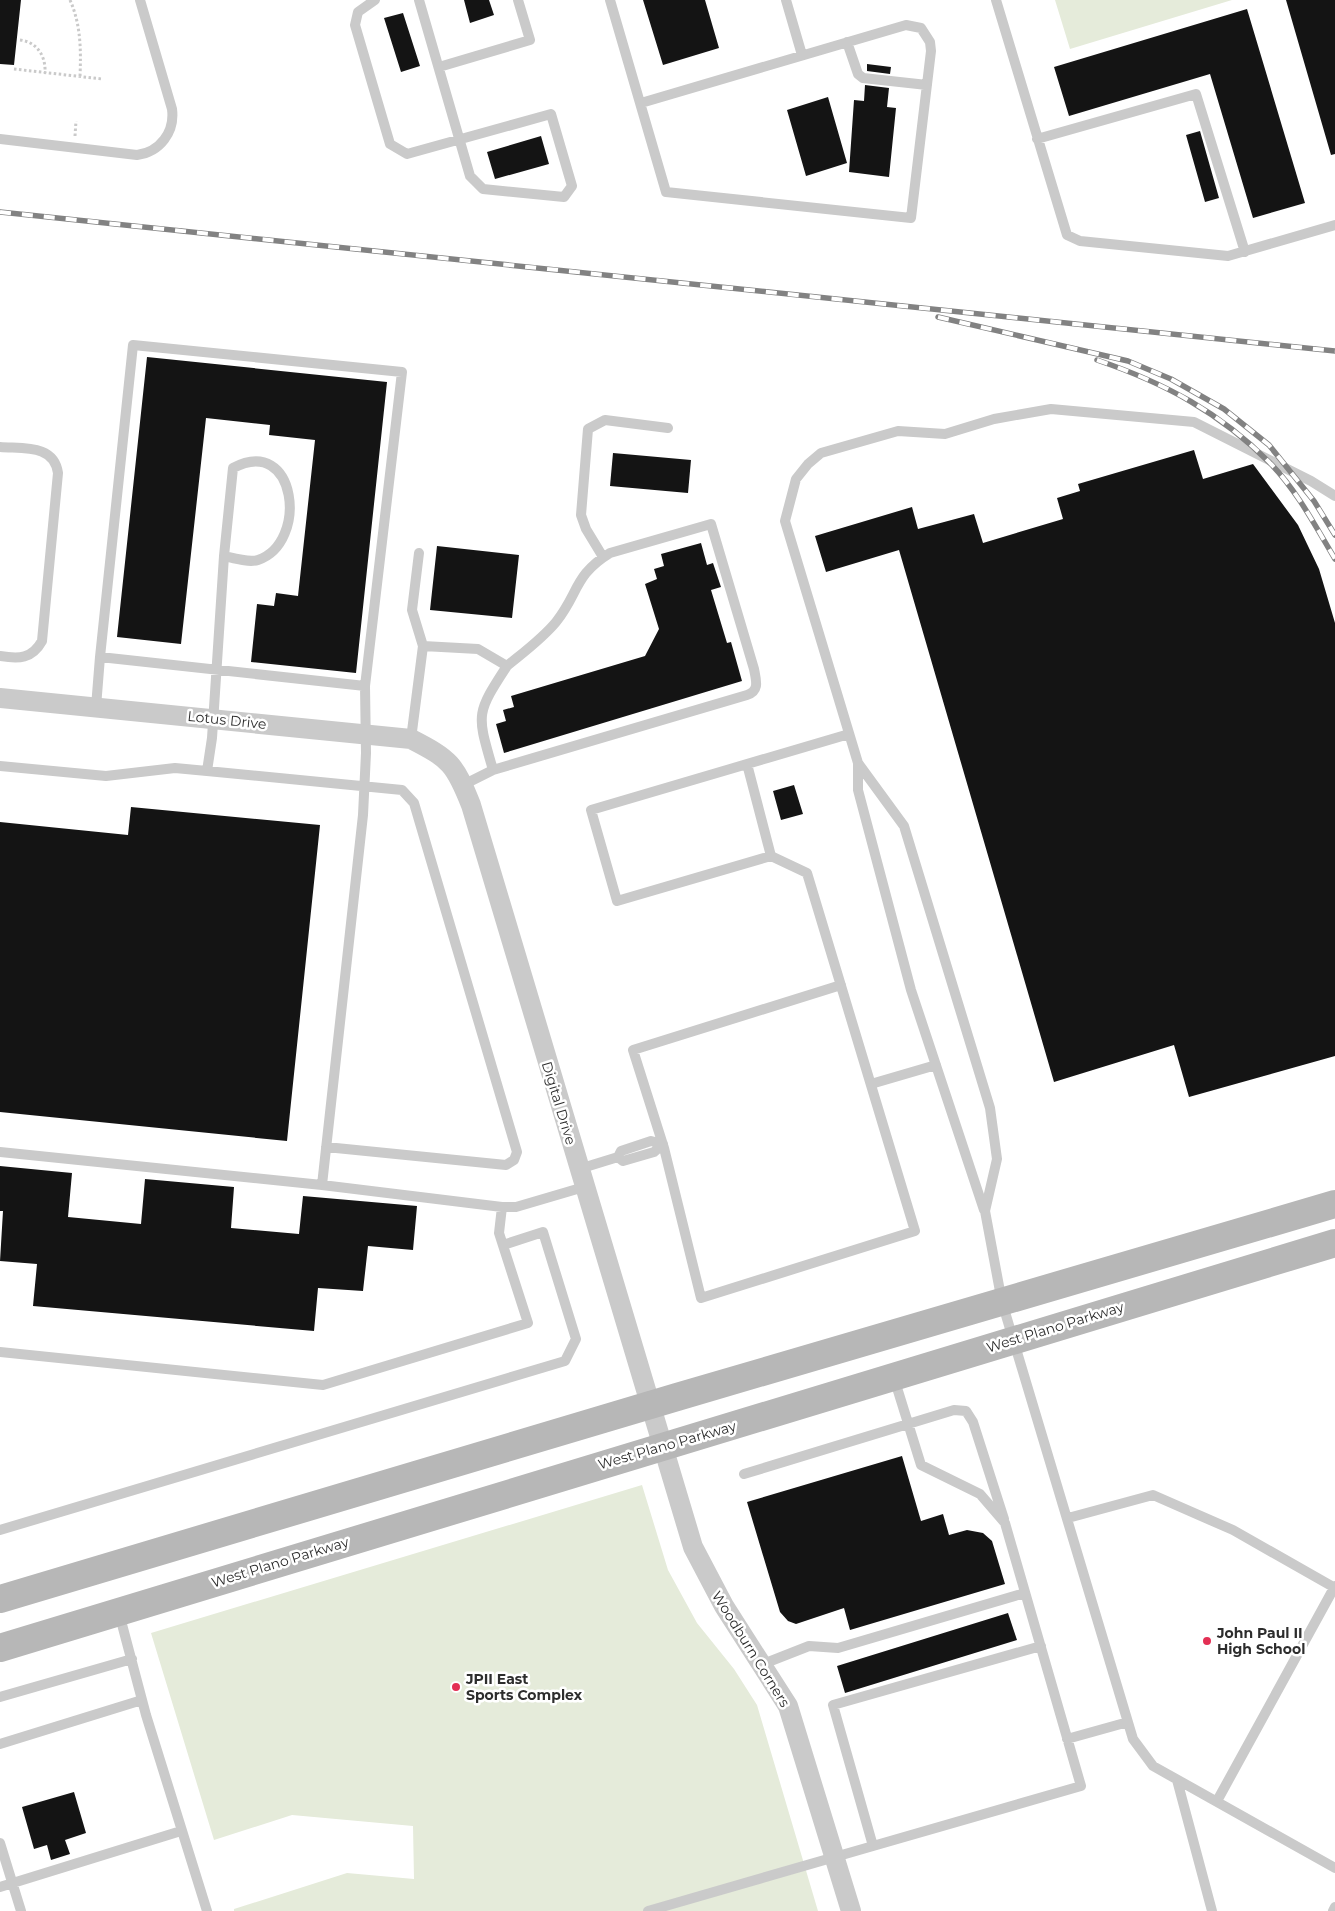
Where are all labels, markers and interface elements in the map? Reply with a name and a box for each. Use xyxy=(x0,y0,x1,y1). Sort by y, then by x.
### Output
street label: Lotus Drive xyxy=(187,707,267,733)
street label: Digital Drive xyxy=(538,1059,580,1147)
street label: West Plano Parkway xyxy=(984,1297,1126,1356)
street label: West Plano Parkway xyxy=(596,1417,738,1473)
street label: West Plano Parkway xyxy=(209,1532,351,1591)
street label: Woodburn Corners xyxy=(708,1588,794,1711)
place label: John Paul II High School xyxy=(1216,1624,1305,1658)
marker: John Paul II High School xyxy=(1201,1635,1213,1647)
place label: JPII East Sports Complex xyxy=(465,1670,583,1704)
marker: JPII East Sports Complex xyxy=(450,1681,462,1693)

